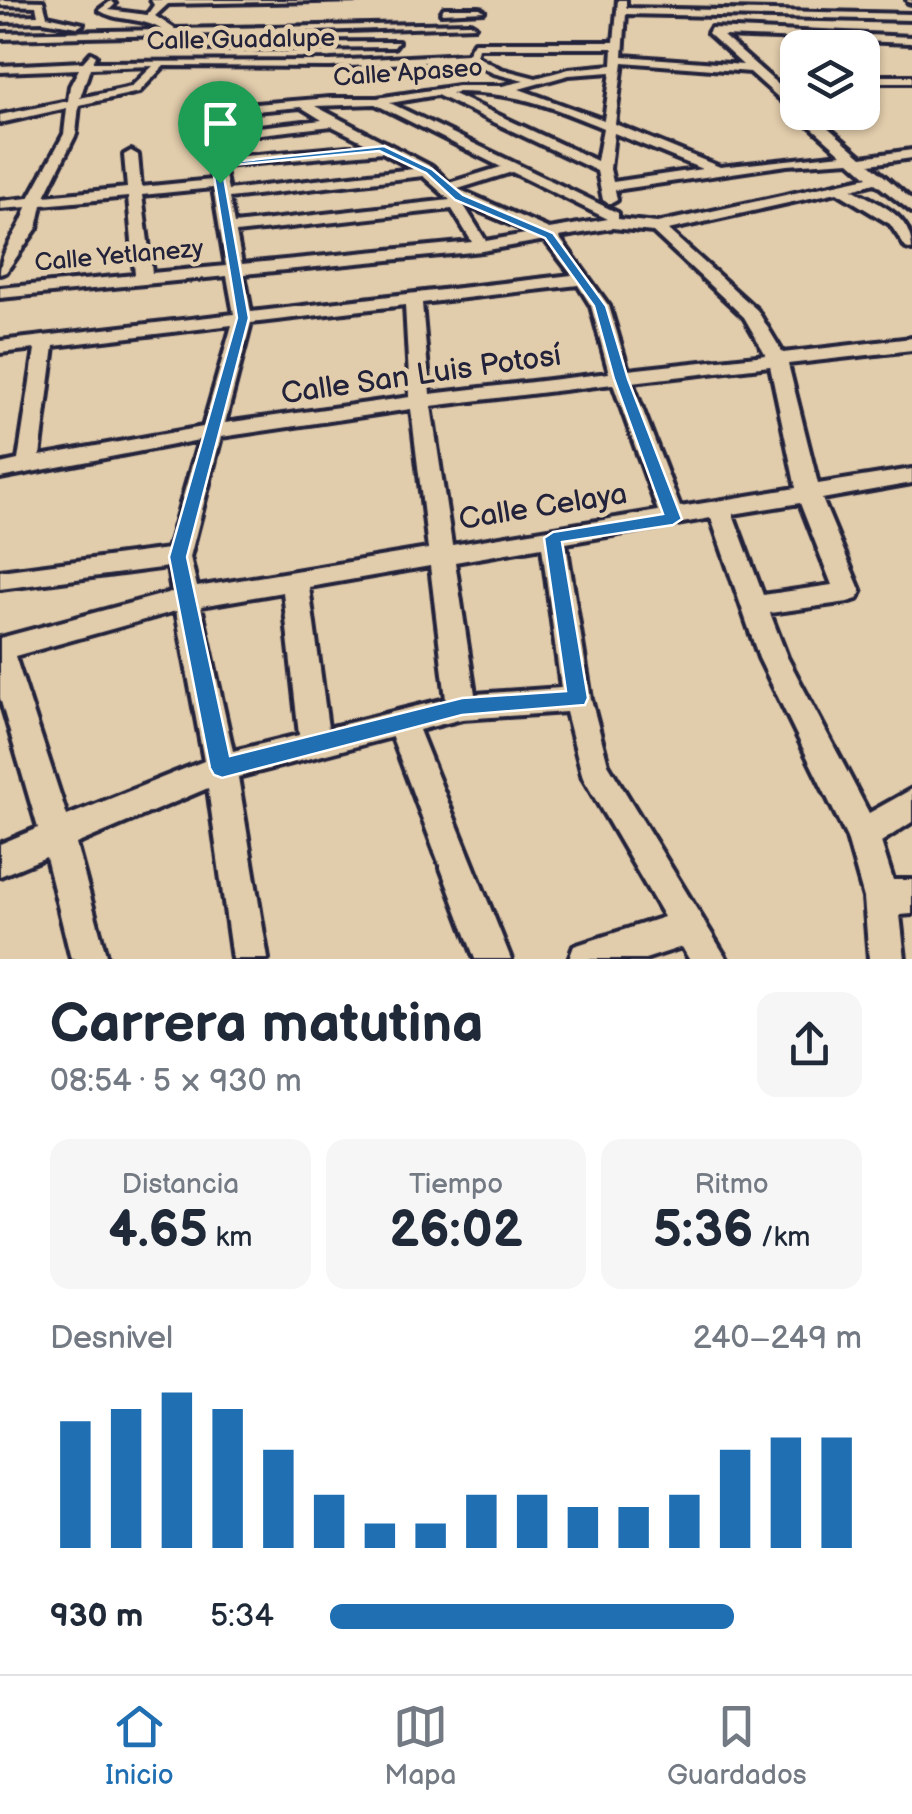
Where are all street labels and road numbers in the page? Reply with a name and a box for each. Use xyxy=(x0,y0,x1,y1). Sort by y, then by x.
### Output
street label: Calle Guadalupe xyxy=(146,23,336,57)
street label: Calle Apaseo xyxy=(332,52,484,94)
street label: Calle Yetlanezy xyxy=(33,233,206,279)
street label: Calle San Luis Potosí xyxy=(279,337,564,412)
street label: Calle Celaya xyxy=(456,476,630,538)

